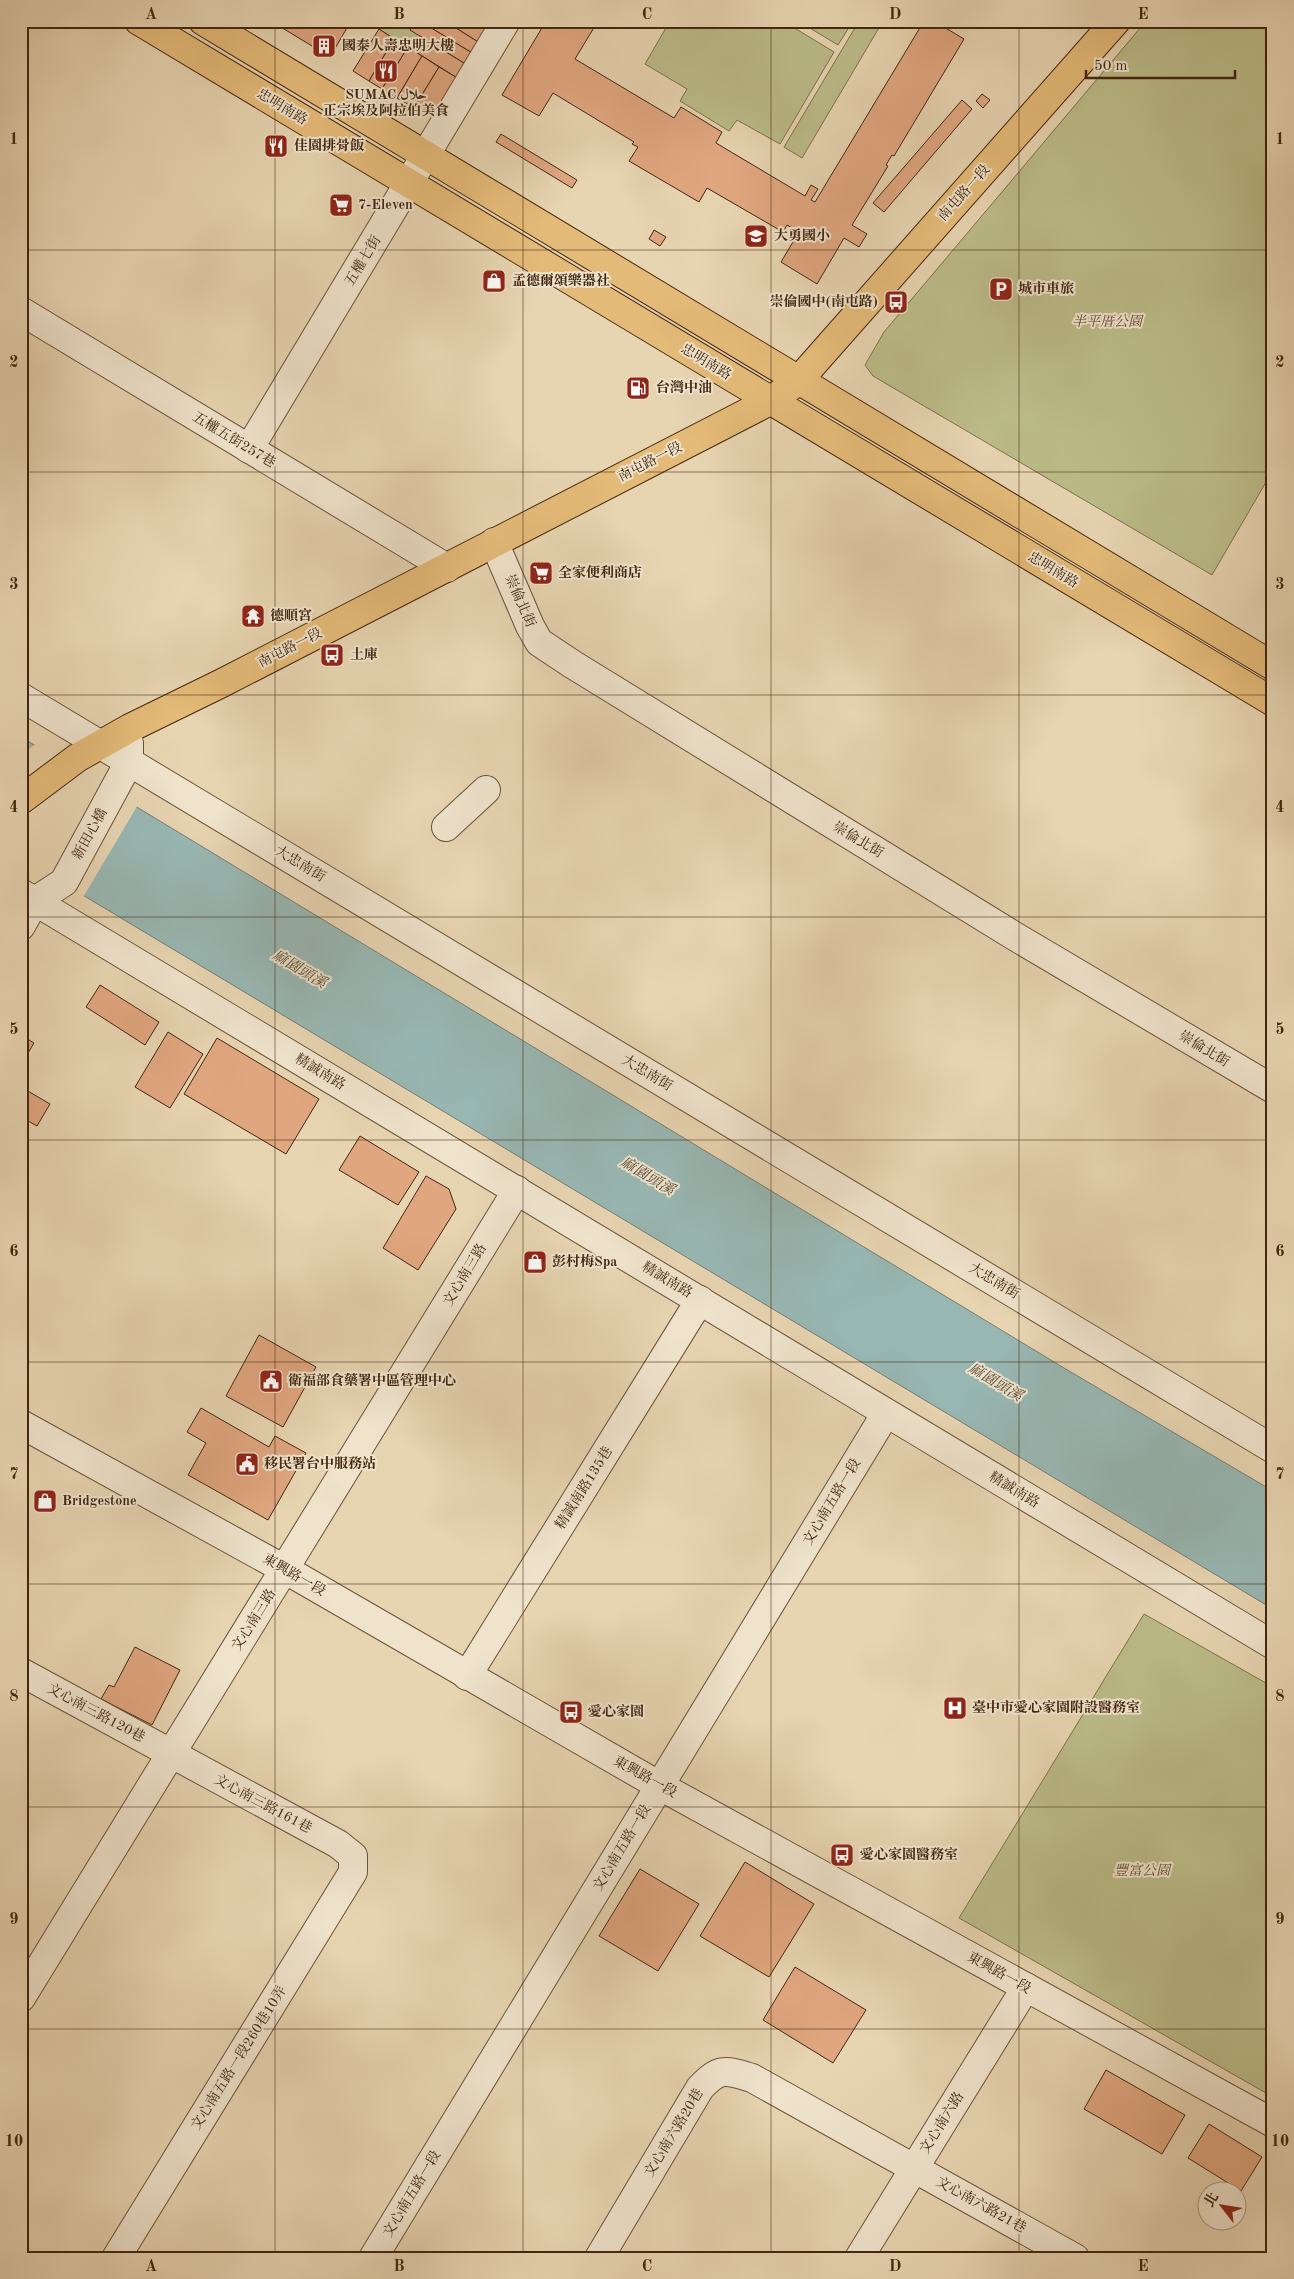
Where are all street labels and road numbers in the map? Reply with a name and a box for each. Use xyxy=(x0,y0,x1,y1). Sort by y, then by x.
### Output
street label: 忠明南路 xyxy=(254,86,310,127)
street label: 南屯路一段 xyxy=(935,162,993,224)
street label: 五權七街 xyxy=(342,233,383,289)
street label: 忠明南路 xyxy=(678,341,734,382)
street label: 五權五街257巷 xyxy=(190,409,279,470)
street label: 南屯路一段 xyxy=(615,439,684,484)
street label: 忠明南路 xyxy=(1025,549,1081,590)
street label: 崇倫北街 xyxy=(502,572,539,629)
street label: 南屯路一段 xyxy=(255,625,324,670)
street label: 新田心橋 xyxy=(69,806,110,862)
street label: 崇倫北街 xyxy=(830,819,886,860)
street label: 大忠南街 xyxy=(272,843,328,884)
street label: 崇倫北街 xyxy=(1176,1028,1232,1069)
street label: 精誠南路 xyxy=(292,1051,348,1092)
street label: 大忠南街 xyxy=(619,1052,675,1093)
street label: 文心南三路 xyxy=(440,1241,489,1309)
street label: 精誠南路 xyxy=(639,1259,695,1300)
street label: 大忠南街 xyxy=(966,1260,1022,1301)
street label: 精誠南路135巷 xyxy=(552,1444,615,1532)
street label: 文心南五路一段 xyxy=(800,1456,863,1548)
street label: 精誠南路 xyxy=(986,1469,1042,1510)
street label: 東興路一段 xyxy=(260,1551,328,1599)
street label: 文心南三路 xyxy=(229,1586,278,1653)
street label: 文心南三路120巷 xyxy=(45,1680,148,1745)
street label: 東興路一段 xyxy=(611,1753,679,1800)
street label: 文心南三路161巷 xyxy=(212,1771,315,1836)
street label: 文心南五路一段 xyxy=(590,1802,653,1894)
street label: 東興路一段 xyxy=(965,1949,1033,1996)
street label: 文心南五路一段260巷10弄 xyxy=(188,1983,289,2132)
street label: 文心南六路20巷 xyxy=(641,2086,706,2180)
street label: 文心南六路 xyxy=(917,2089,966,2156)
street label: 文心南五路一段 xyxy=(380,2148,443,2240)
street label: 文心南六路21巷 xyxy=(934,2174,1029,2235)

